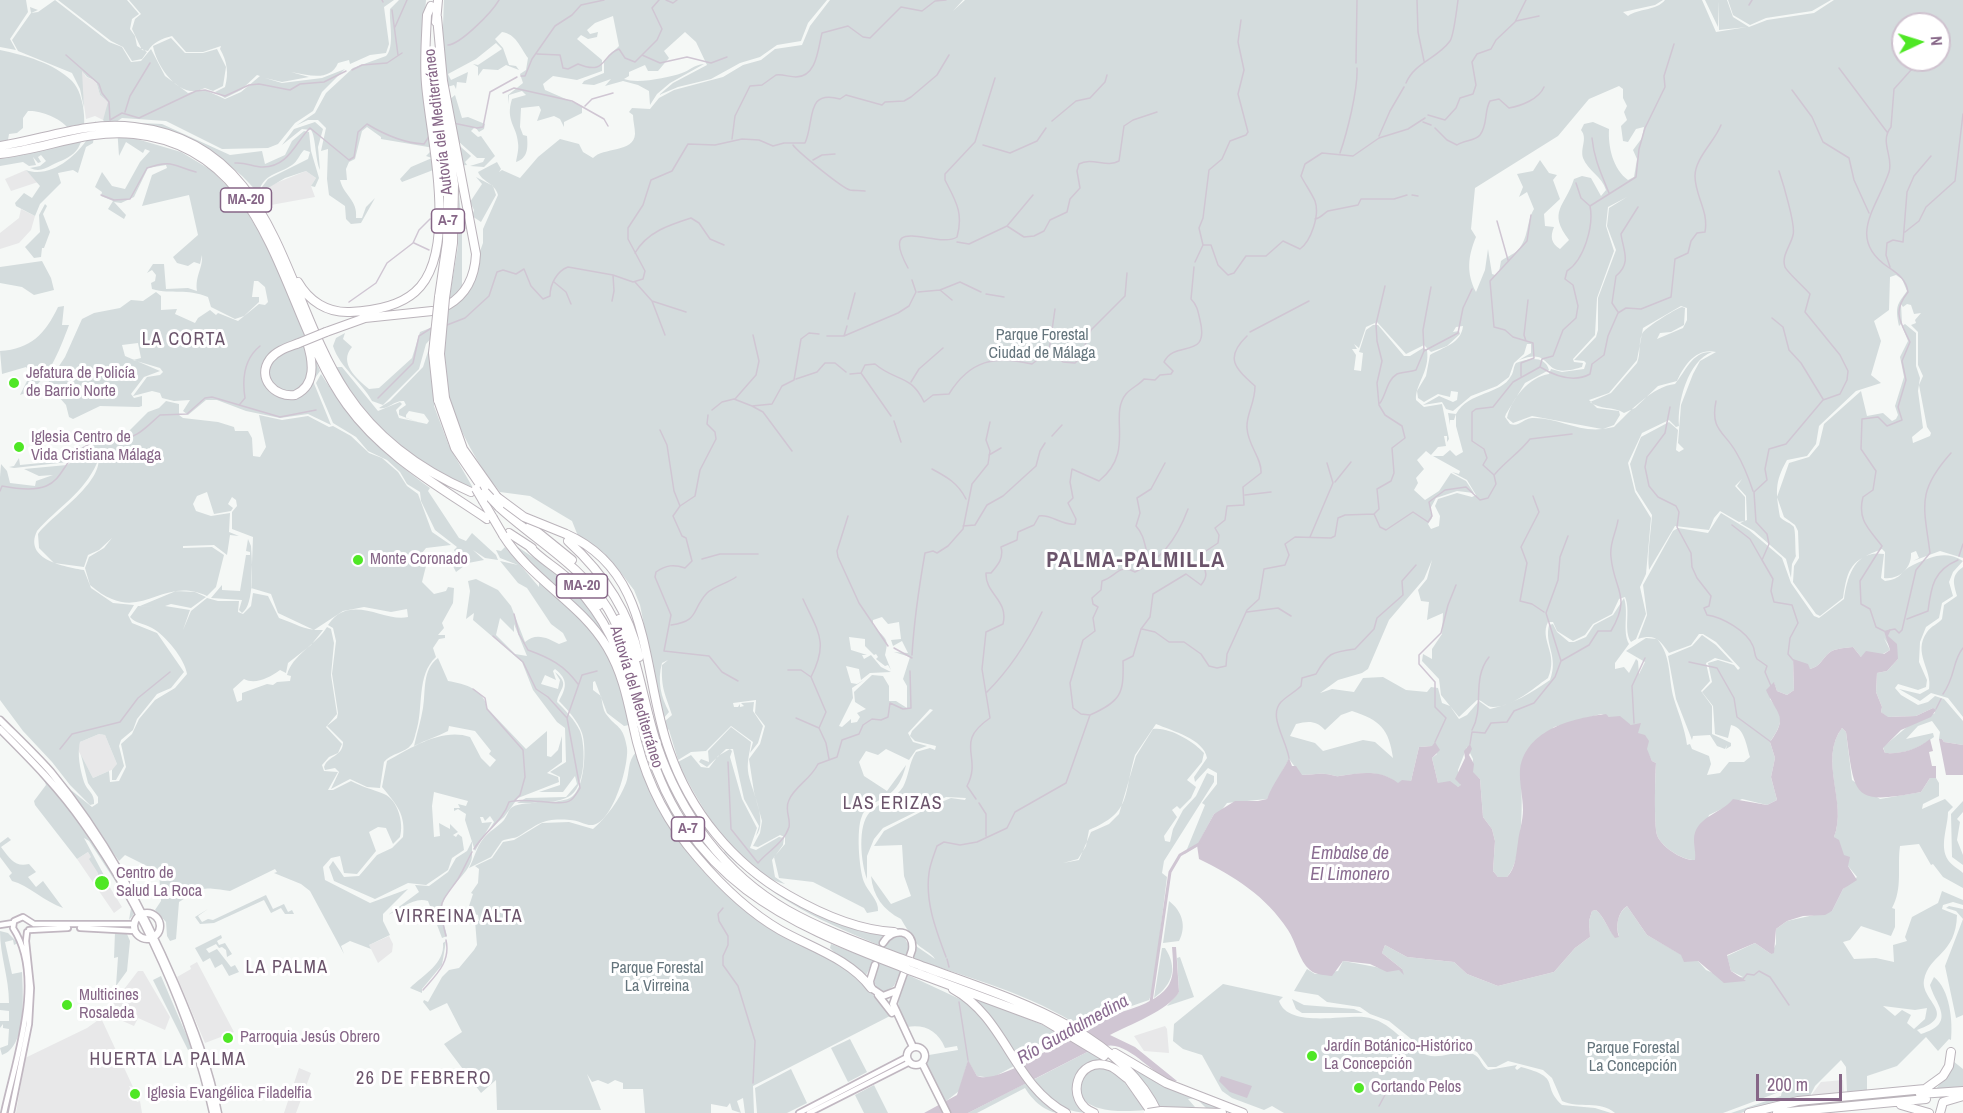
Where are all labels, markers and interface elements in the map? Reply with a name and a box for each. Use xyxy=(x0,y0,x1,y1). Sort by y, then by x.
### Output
north arrow xyxy=(1891,12,1951,72)
text: N xyxy=(1926,35,1948,46)
street label: Autovía del Mediterráneo xyxy=(420,48,458,196)
road number: MA-20 xyxy=(220,188,272,212)
road number: A-7 xyxy=(432,209,464,233)
park label: Parque Forestal Ciudad de Málaga xyxy=(988,326,1096,364)
district label: LA CORTA xyxy=(142,329,226,351)
place label: Jefatura de Policía de Barrio Norte xyxy=(26,364,135,402)
marker: Jefatura de Policía de Barrio Norte xyxy=(7,376,21,390)
place label: Iglesia Centro de Vida Cristiana Málaga xyxy=(31,428,161,466)
marker: Iglesia Centro de Vida Cristiana Málaga xyxy=(12,440,26,454)
district label: PALMA-PALMILLA xyxy=(1046,548,1226,574)
place label: Monte Coronado xyxy=(370,550,468,570)
marker: Monte Coronado xyxy=(351,553,365,567)
road number: MA-20 xyxy=(556,574,608,598)
street label: Autovía del Mediterráneo xyxy=(605,624,667,770)
district label: LAS ERIZAS xyxy=(843,793,943,815)
road number: A-7 xyxy=(672,817,704,841)
water label: Embalse de El Limonero xyxy=(1310,843,1390,886)
place label: Centro de Salud La Roca xyxy=(116,864,202,902)
marker: Centro de Salud La Roca xyxy=(93,874,111,892)
district label: VIRREINA ALTA xyxy=(395,906,523,928)
district label: LA PALMA xyxy=(245,957,329,979)
park label: Parque Forestal La Virreina xyxy=(611,959,703,997)
place label: Multicines Rosaleda xyxy=(79,986,139,1024)
water label: Río Guadalmedina xyxy=(1014,991,1132,1069)
marker: Multicines Rosaleda xyxy=(60,998,74,1012)
place label: Parroquia Jesús Obrero xyxy=(240,1028,380,1048)
marker: Parroquia Jesús Obrero xyxy=(221,1031,235,1045)
place label: Jardín Botánico-Histórico La Concepción xyxy=(1324,1037,1473,1075)
park label: Parque Forestal La Concepción xyxy=(1587,1039,1679,1077)
district label: HUERTA LA PALMA xyxy=(89,1049,247,1071)
marker: Jardín Botánico-Histórico La Concepción xyxy=(1305,1049,1319,1063)
scale bar xyxy=(1759,1062,1844,1100)
district label: 26 DE FEBRERO xyxy=(356,1068,492,1090)
text: 200 m xyxy=(1767,1072,1808,1097)
place label: Cortando Pelos xyxy=(1371,1078,1461,1098)
marker: Cortando Pelos xyxy=(1352,1081,1366,1095)
place label: Iglesia Evangélica Filadelfia xyxy=(147,1084,312,1104)
marker: Iglesia Evangélica Filadelfia xyxy=(128,1087,142,1101)

